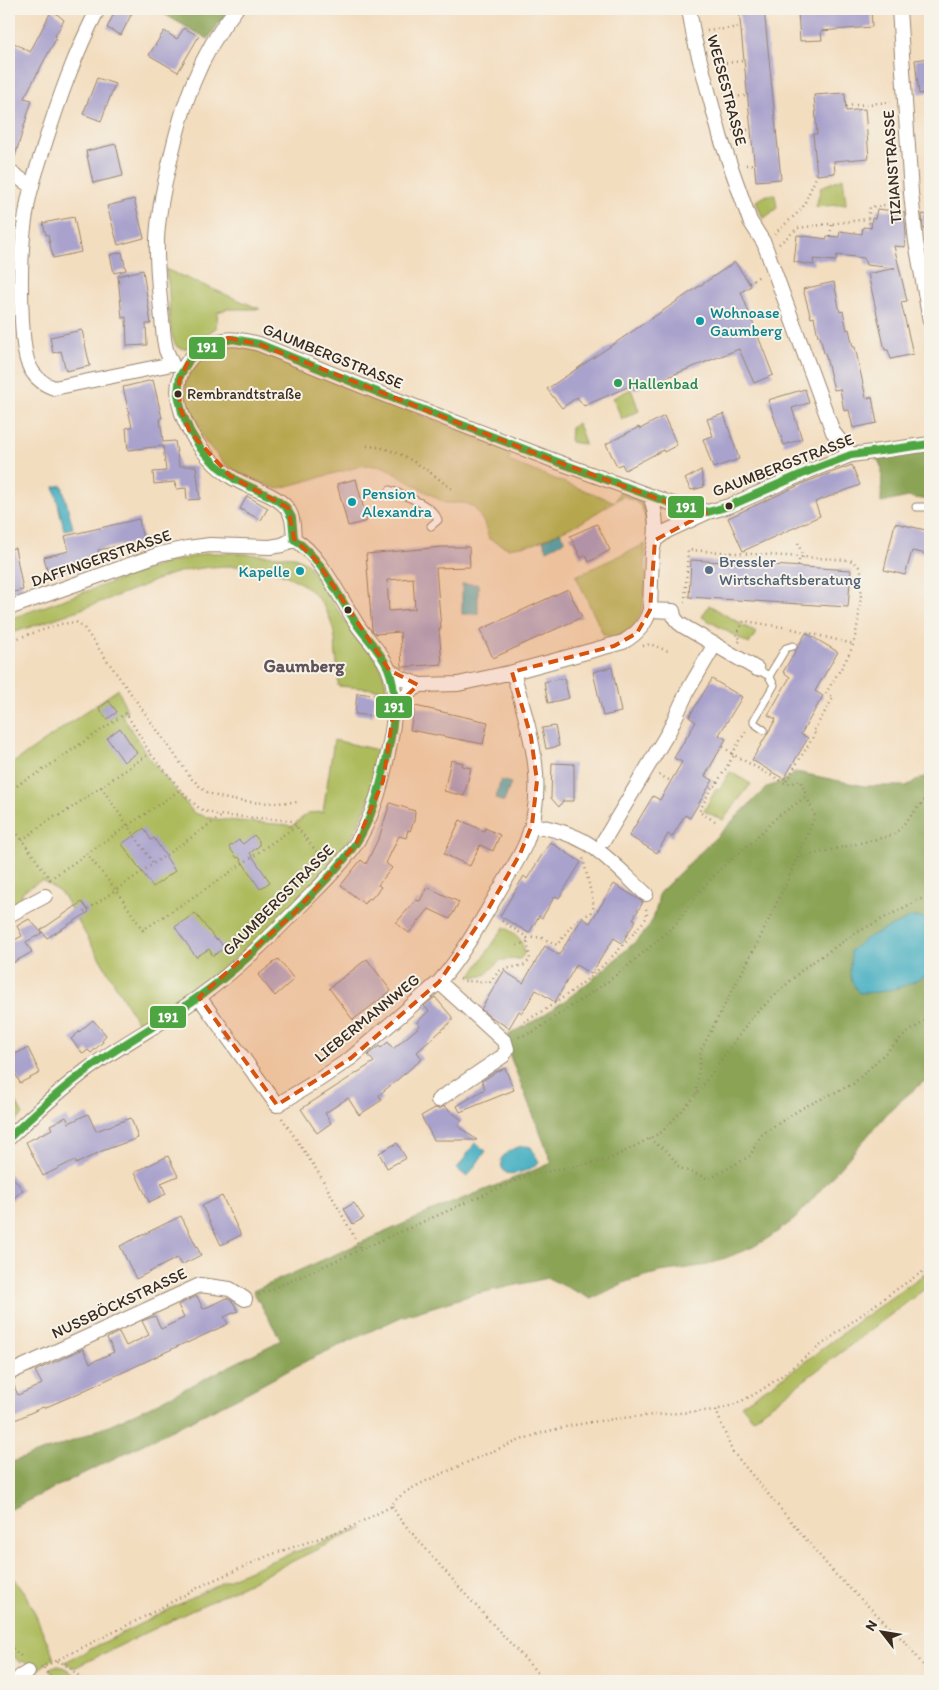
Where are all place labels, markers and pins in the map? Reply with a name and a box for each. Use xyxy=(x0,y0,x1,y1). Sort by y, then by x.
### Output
place label: Wohnoase Gaumberg xyxy=(710,303,783,340)
marker: Wohnoase Gaumberg xyxy=(694,315,706,327)
place label: Hallenbad xyxy=(628,374,699,393)
marker: Hallenbad xyxy=(612,377,624,389)
place label: Rembrandtstraße xyxy=(187,385,301,403)
marker: Rembrandtstraße xyxy=(173,389,183,399)
place label: Pension Alexandra xyxy=(362,484,433,521)
marker: Pension Alexandra xyxy=(346,496,358,508)
unlabelled marker xyxy=(724,501,734,511)
place label: Bressler Wirtschaftsberatung xyxy=(719,552,862,589)
place label: Kapelle xyxy=(239,562,290,581)
marker: Bressler Wirtschaftsberatung xyxy=(703,564,715,576)
marker: Kapelle xyxy=(294,565,306,577)
unlabelled marker xyxy=(343,605,353,615)

